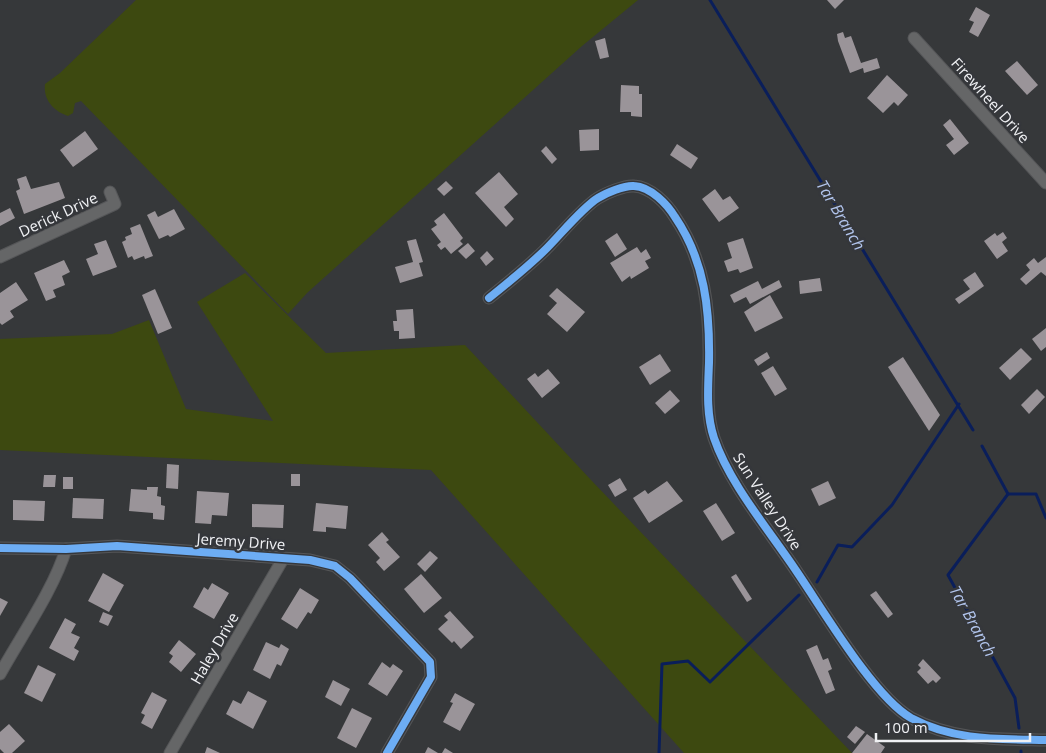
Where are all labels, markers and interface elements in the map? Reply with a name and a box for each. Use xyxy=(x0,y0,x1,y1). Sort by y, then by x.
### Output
street label: Firewheel Drive xyxy=(947,53,1035,147)
water label: Tar Branch xyxy=(811,176,871,254)
street label: Derick Drive xyxy=(15,187,101,241)
street label: Sun Valley Drive xyxy=(729,449,807,553)
street label: Jeremy Drive xyxy=(194,528,286,554)
water label: Tar Branch xyxy=(944,581,1002,661)
street label: Haley Drive xyxy=(185,608,243,688)
scale bar xyxy=(876,710,1030,742)
text: 100 m xyxy=(884,717,928,737)

